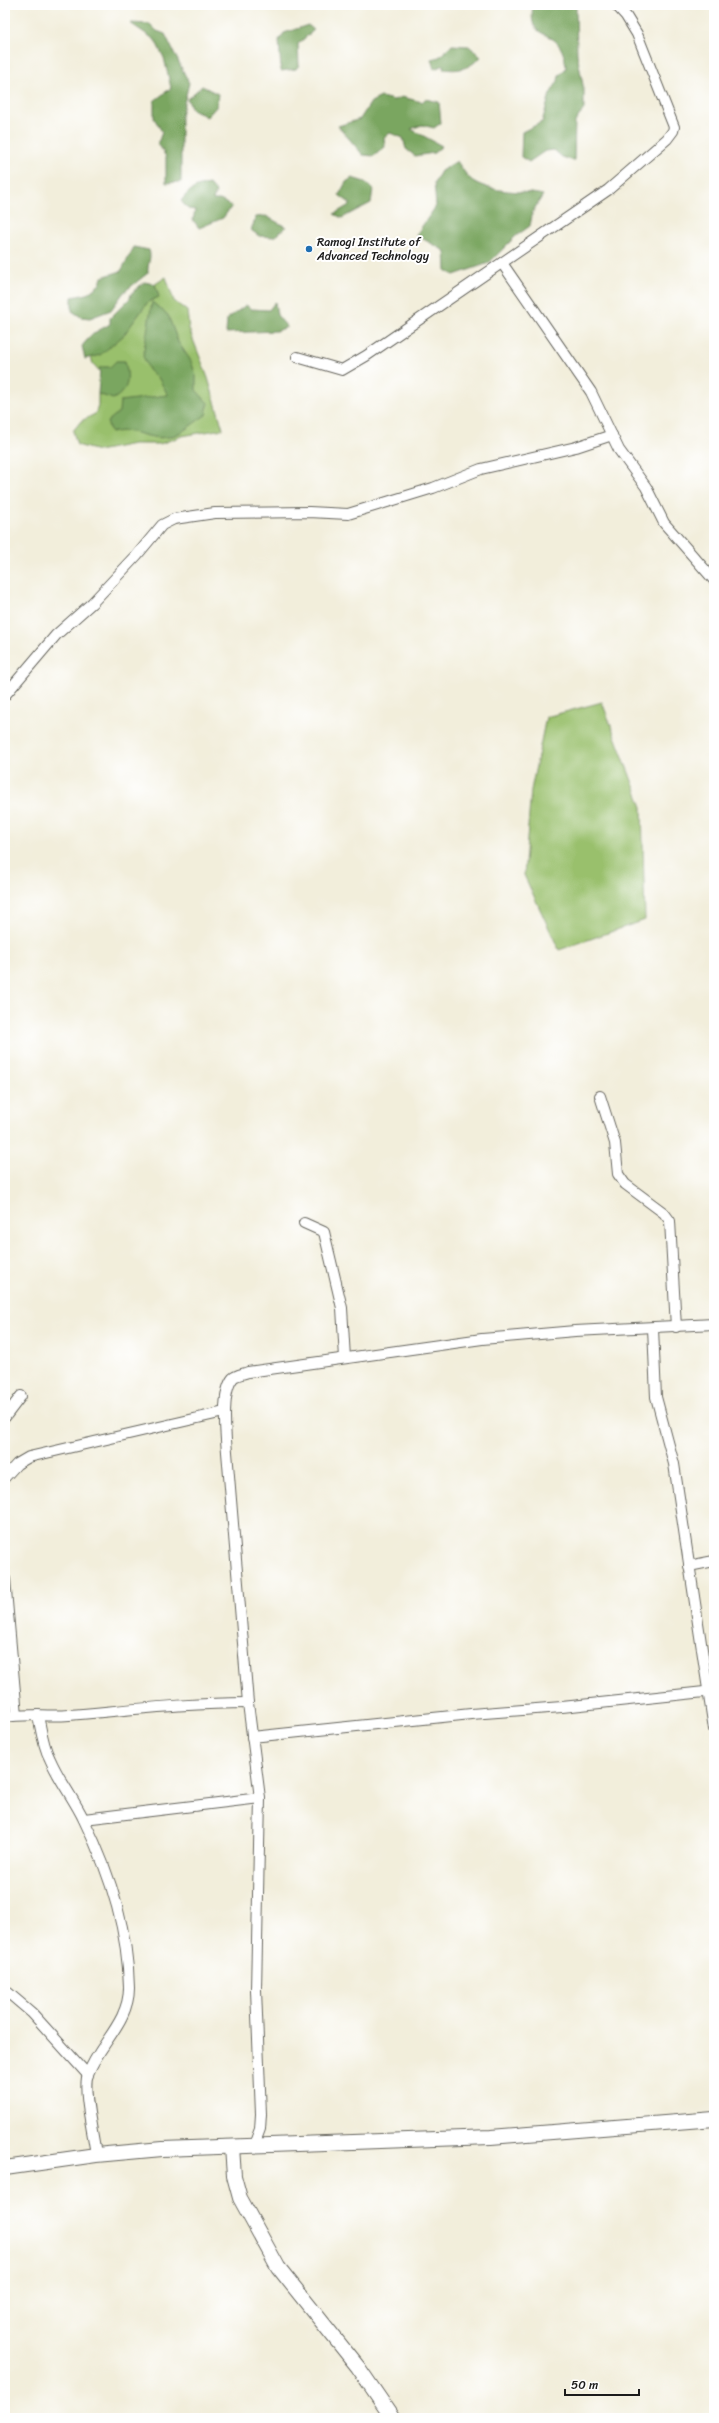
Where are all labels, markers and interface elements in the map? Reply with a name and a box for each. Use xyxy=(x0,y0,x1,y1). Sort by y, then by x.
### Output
place label: Ramogi Institute of Advanced Technology xyxy=(316,231,430,267)
marker: Ramogi Institute of Advanced Technology xyxy=(304,244,314,254)
scale bar xyxy=(565,2371,639,2397)
text: 50 m xyxy=(571,2374,598,2396)

